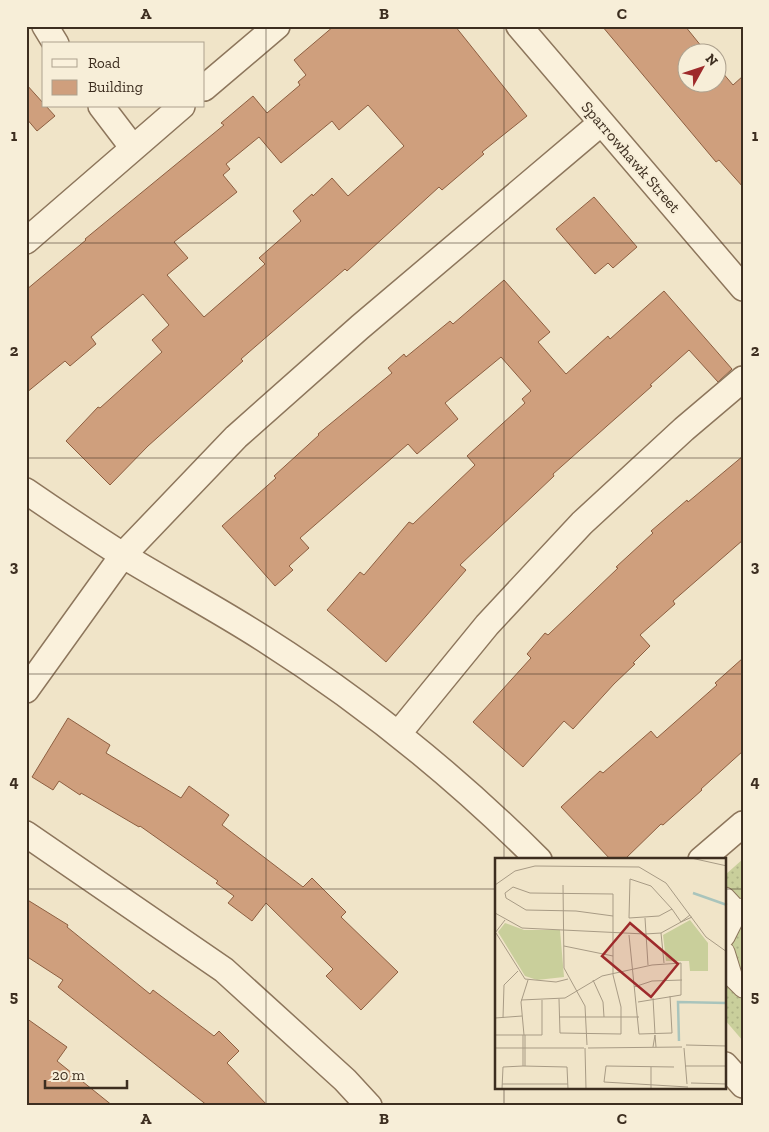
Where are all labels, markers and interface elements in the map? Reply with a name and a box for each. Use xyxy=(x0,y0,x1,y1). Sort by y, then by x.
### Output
text: A xyxy=(141,4,152,23)
text: B xyxy=(379,4,389,23)
text: C xyxy=(617,4,627,23)
legend xyxy=(42,42,205,108)
north arrow xyxy=(676,42,726,92)
text: N xyxy=(702,50,722,70)
text: Road xyxy=(88,54,121,72)
text: Building xyxy=(88,78,143,96)
street label: Sparrowhawk Street xyxy=(578,97,685,217)
text: 1 xyxy=(11,126,18,145)
text: 1 xyxy=(752,126,759,145)
text: 2 xyxy=(10,341,19,360)
text: 2 xyxy=(751,341,760,360)
text: 3 xyxy=(10,557,19,576)
text: 3 xyxy=(751,557,760,576)
text: 4 xyxy=(9,772,19,791)
text: 4 xyxy=(750,772,760,791)
inset map xyxy=(495,858,726,1090)
text: 5 xyxy=(10,987,18,1006)
text: 5 xyxy=(751,987,759,1006)
scale bar xyxy=(45,1057,128,1089)
text: 20 m xyxy=(52,1066,85,1084)
text: A xyxy=(141,1109,152,1128)
text: B xyxy=(379,1109,389,1128)
text: C xyxy=(617,1109,627,1128)

